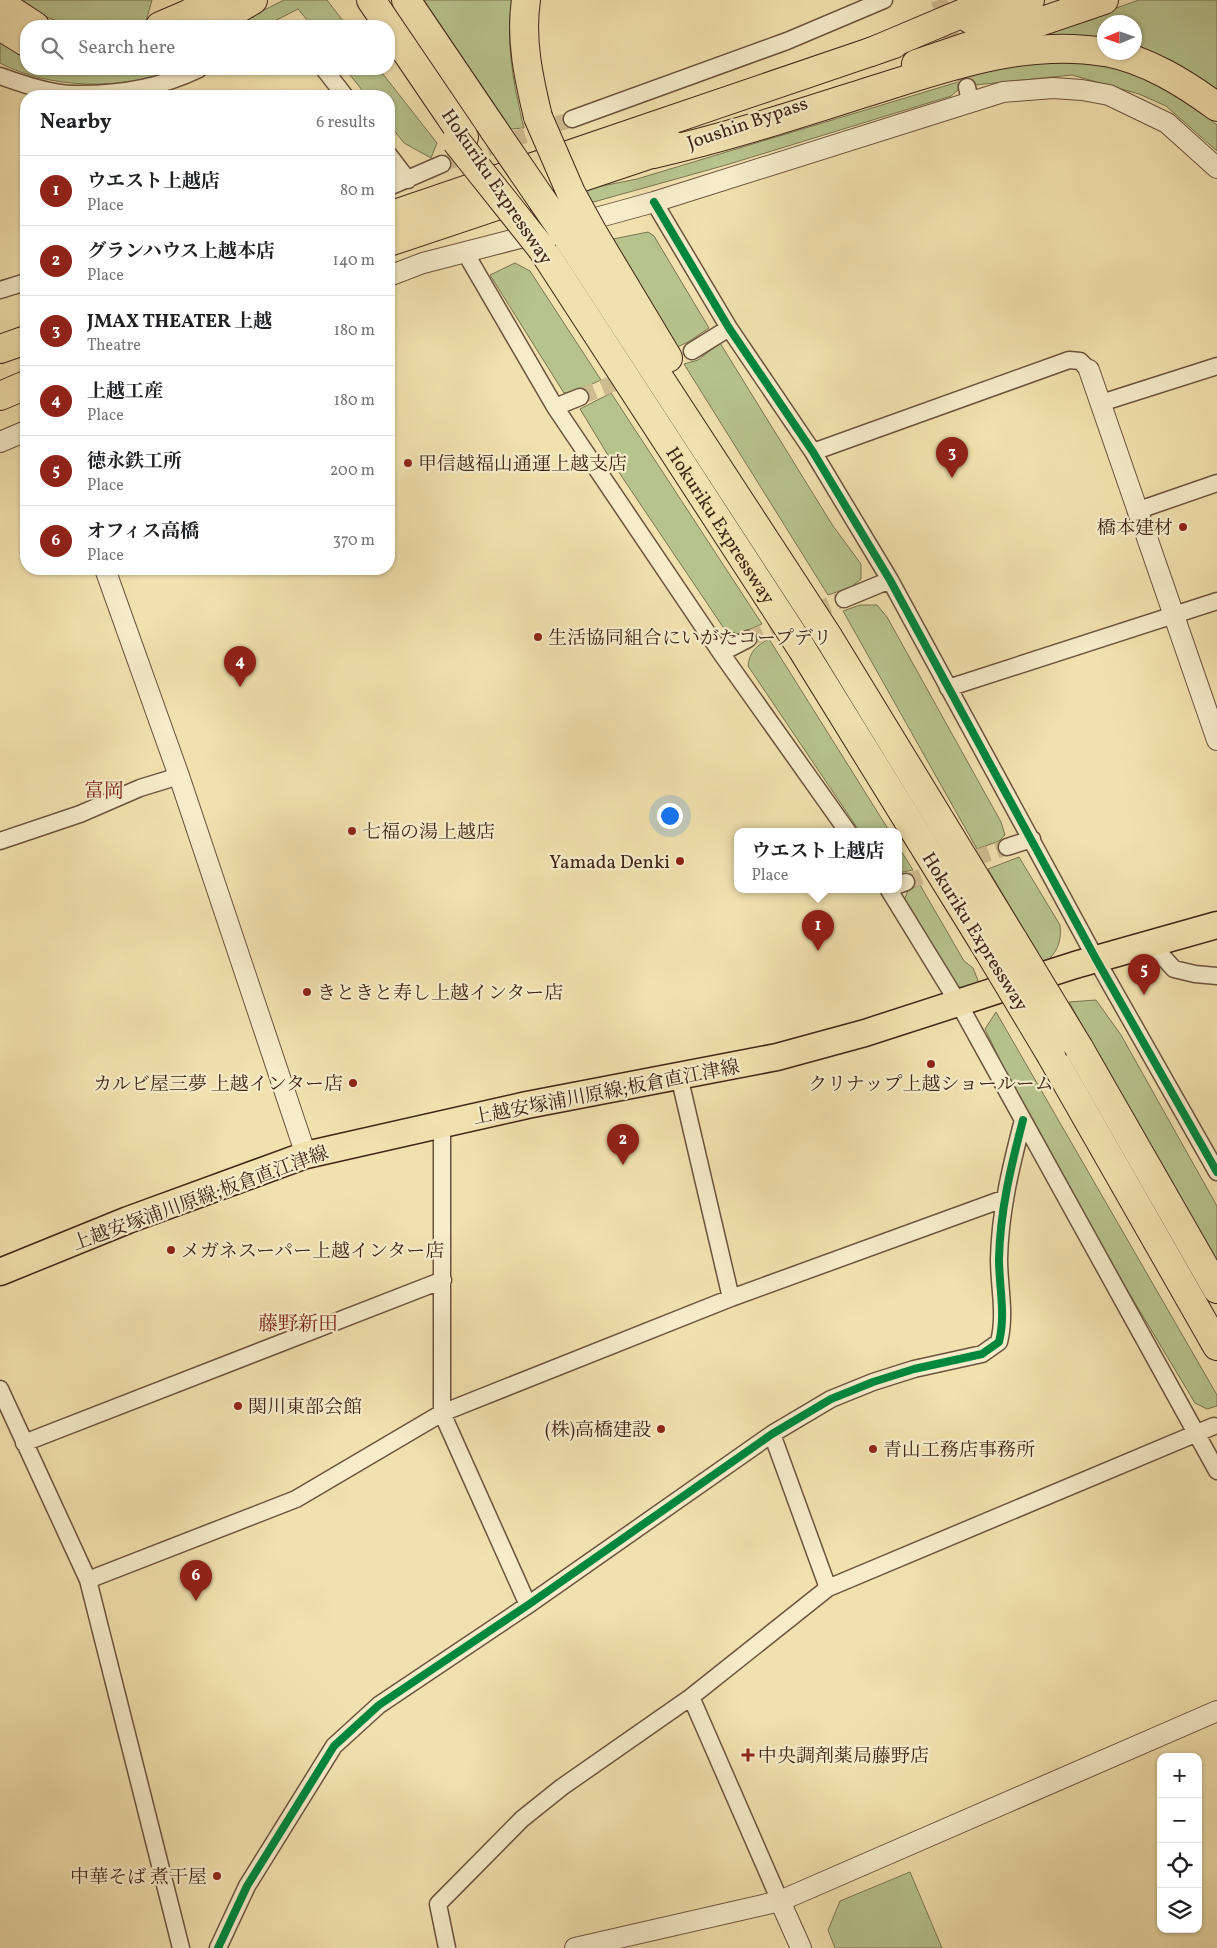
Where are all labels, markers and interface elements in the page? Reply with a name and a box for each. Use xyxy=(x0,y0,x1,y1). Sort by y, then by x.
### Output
north arrow xyxy=(1097,15,1142,60)
search box xyxy=(20,20,395,75)
icon: search xyxy=(38,34,66,62)
text: Search here xyxy=(78,35,175,61)
street label: Joushin Bypass xyxy=(684,91,812,157)
street label: Hokuriku Expressway xyxy=(434,104,558,270)
text: Nearby xyxy=(40,108,111,137)
text: 6 results xyxy=(316,112,375,134)
text: ウエスト上越店 xyxy=(87,169,220,195)
text: 1 xyxy=(53,180,59,202)
text: 80 m xyxy=(340,180,375,202)
text: Place xyxy=(87,195,124,217)
text: グランハウス上越本店 xyxy=(87,239,275,265)
text: 2 xyxy=(52,250,60,272)
text: 140 m xyxy=(333,250,375,272)
text: Place xyxy=(87,265,124,287)
text: JMAX THEATER 上越 xyxy=(87,309,272,335)
text: 3 xyxy=(52,320,60,342)
text: 180 m xyxy=(334,320,375,342)
text: Theatre xyxy=(87,335,141,357)
text: 上越工産 xyxy=(87,379,163,405)
text: 4 xyxy=(51,390,61,412)
text: 180 m xyxy=(334,390,375,412)
text: Place xyxy=(87,405,124,427)
pin: 3 xyxy=(936,437,968,478)
street label: Hokuriku Expressway xyxy=(659,442,780,610)
text: 徳永鉄工所 xyxy=(87,449,182,475)
place label: 甲信越福山通運上越支店 xyxy=(418,452,627,478)
marker: 甲信越福山通運上越支店 xyxy=(402,457,414,469)
text: 5 xyxy=(52,460,60,482)
text: 200 m xyxy=(330,460,375,482)
text: Place xyxy=(87,475,124,497)
place label: 橋本建材 xyxy=(1097,516,1173,542)
text: オフィス高橋 xyxy=(87,519,199,545)
marker: 橋本建材 xyxy=(1177,521,1189,533)
text: 6 xyxy=(52,530,60,552)
text: 370 m xyxy=(333,530,375,552)
text: Place xyxy=(87,545,124,567)
place label: 生活協同組合にいがたコープデリ xyxy=(548,626,832,652)
marker: 生活協同組合にいがたコープデリ xyxy=(532,631,544,643)
pin: 4 xyxy=(224,646,256,687)
district label: 富岡 xyxy=(84,778,124,806)
your location xyxy=(657,803,683,829)
place label: 七福の湯上越店 xyxy=(362,820,495,846)
marker: 七福の湯上越店 xyxy=(346,825,358,837)
popup xyxy=(734,828,902,893)
text: ウエスト上越店 xyxy=(751,839,885,865)
street label: Hokuriku Expressway xyxy=(915,848,1034,1016)
place label: Yamada Denki xyxy=(549,850,670,876)
marker: Yamada Denki xyxy=(674,855,686,867)
text: Place xyxy=(751,865,788,887)
pin: 1 xyxy=(802,910,834,951)
pin: 5 xyxy=(1128,954,1160,995)
place label: きときと寿し上越インター店 xyxy=(317,981,563,1007)
marker: きときと寿し上越インター店 xyxy=(301,986,313,998)
street label: 上越安塚浦川原線;板倉直江津線 xyxy=(471,1054,742,1132)
marker: クリナップ上越ショールーム xyxy=(925,1058,937,1070)
place label: カルビ屋三夢 上越インター店 xyxy=(93,1072,343,1098)
place label: クリナップ上越ショールーム xyxy=(808,1072,1054,1098)
marker: カルビ屋三夢 上越インター店 xyxy=(347,1077,359,1089)
pin: 2 xyxy=(607,1124,639,1165)
street label: 上越安塚浦川原線;板倉直江津線 xyxy=(69,1140,332,1257)
place label: メガネスーパー上越インター店 xyxy=(181,1239,444,1265)
marker: メガネスーパー上越インター店 xyxy=(165,1244,177,1256)
district label: 藤野新田 xyxy=(258,1311,338,1339)
place label: 関川東部会館 xyxy=(248,1395,362,1421)
marker: 関川東部会館 xyxy=(232,1400,244,1412)
place label: (株)高橋建設 xyxy=(545,1418,651,1444)
marker: (株)高橋建設 xyxy=(655,1423,667,1435)
place label: 青山工務店事務所 xyxy=(883,1438,1035,1464)
marker: 青山工務店事務所 xyxy=(867,1443,879,1455)
pin: 6 xyxy=(180,1560,212,1601)
place label: 中央調剤薬局藤野店 xyxy=(758,1744,929,1770)
marker: 中央調剤薬局藤野店 xyxy=(742,1749,754,1761)
map controls xyxy=(1157,1753,1202,1933)
button: + xyxy=(1157,1753,1202,1798)
button: − xyxy=(1157,1798,1202,1843)
button: locate xyxy=(1157,1843,1202,1888)
place label: 中華そば 煮干屋 xyxy=(70,1865,207,1891)
marker: 中華そば 煮干屋 xyxy=(211,1870,223,1882)
button: layers xyxy=(1157,1888,1202,1933)

